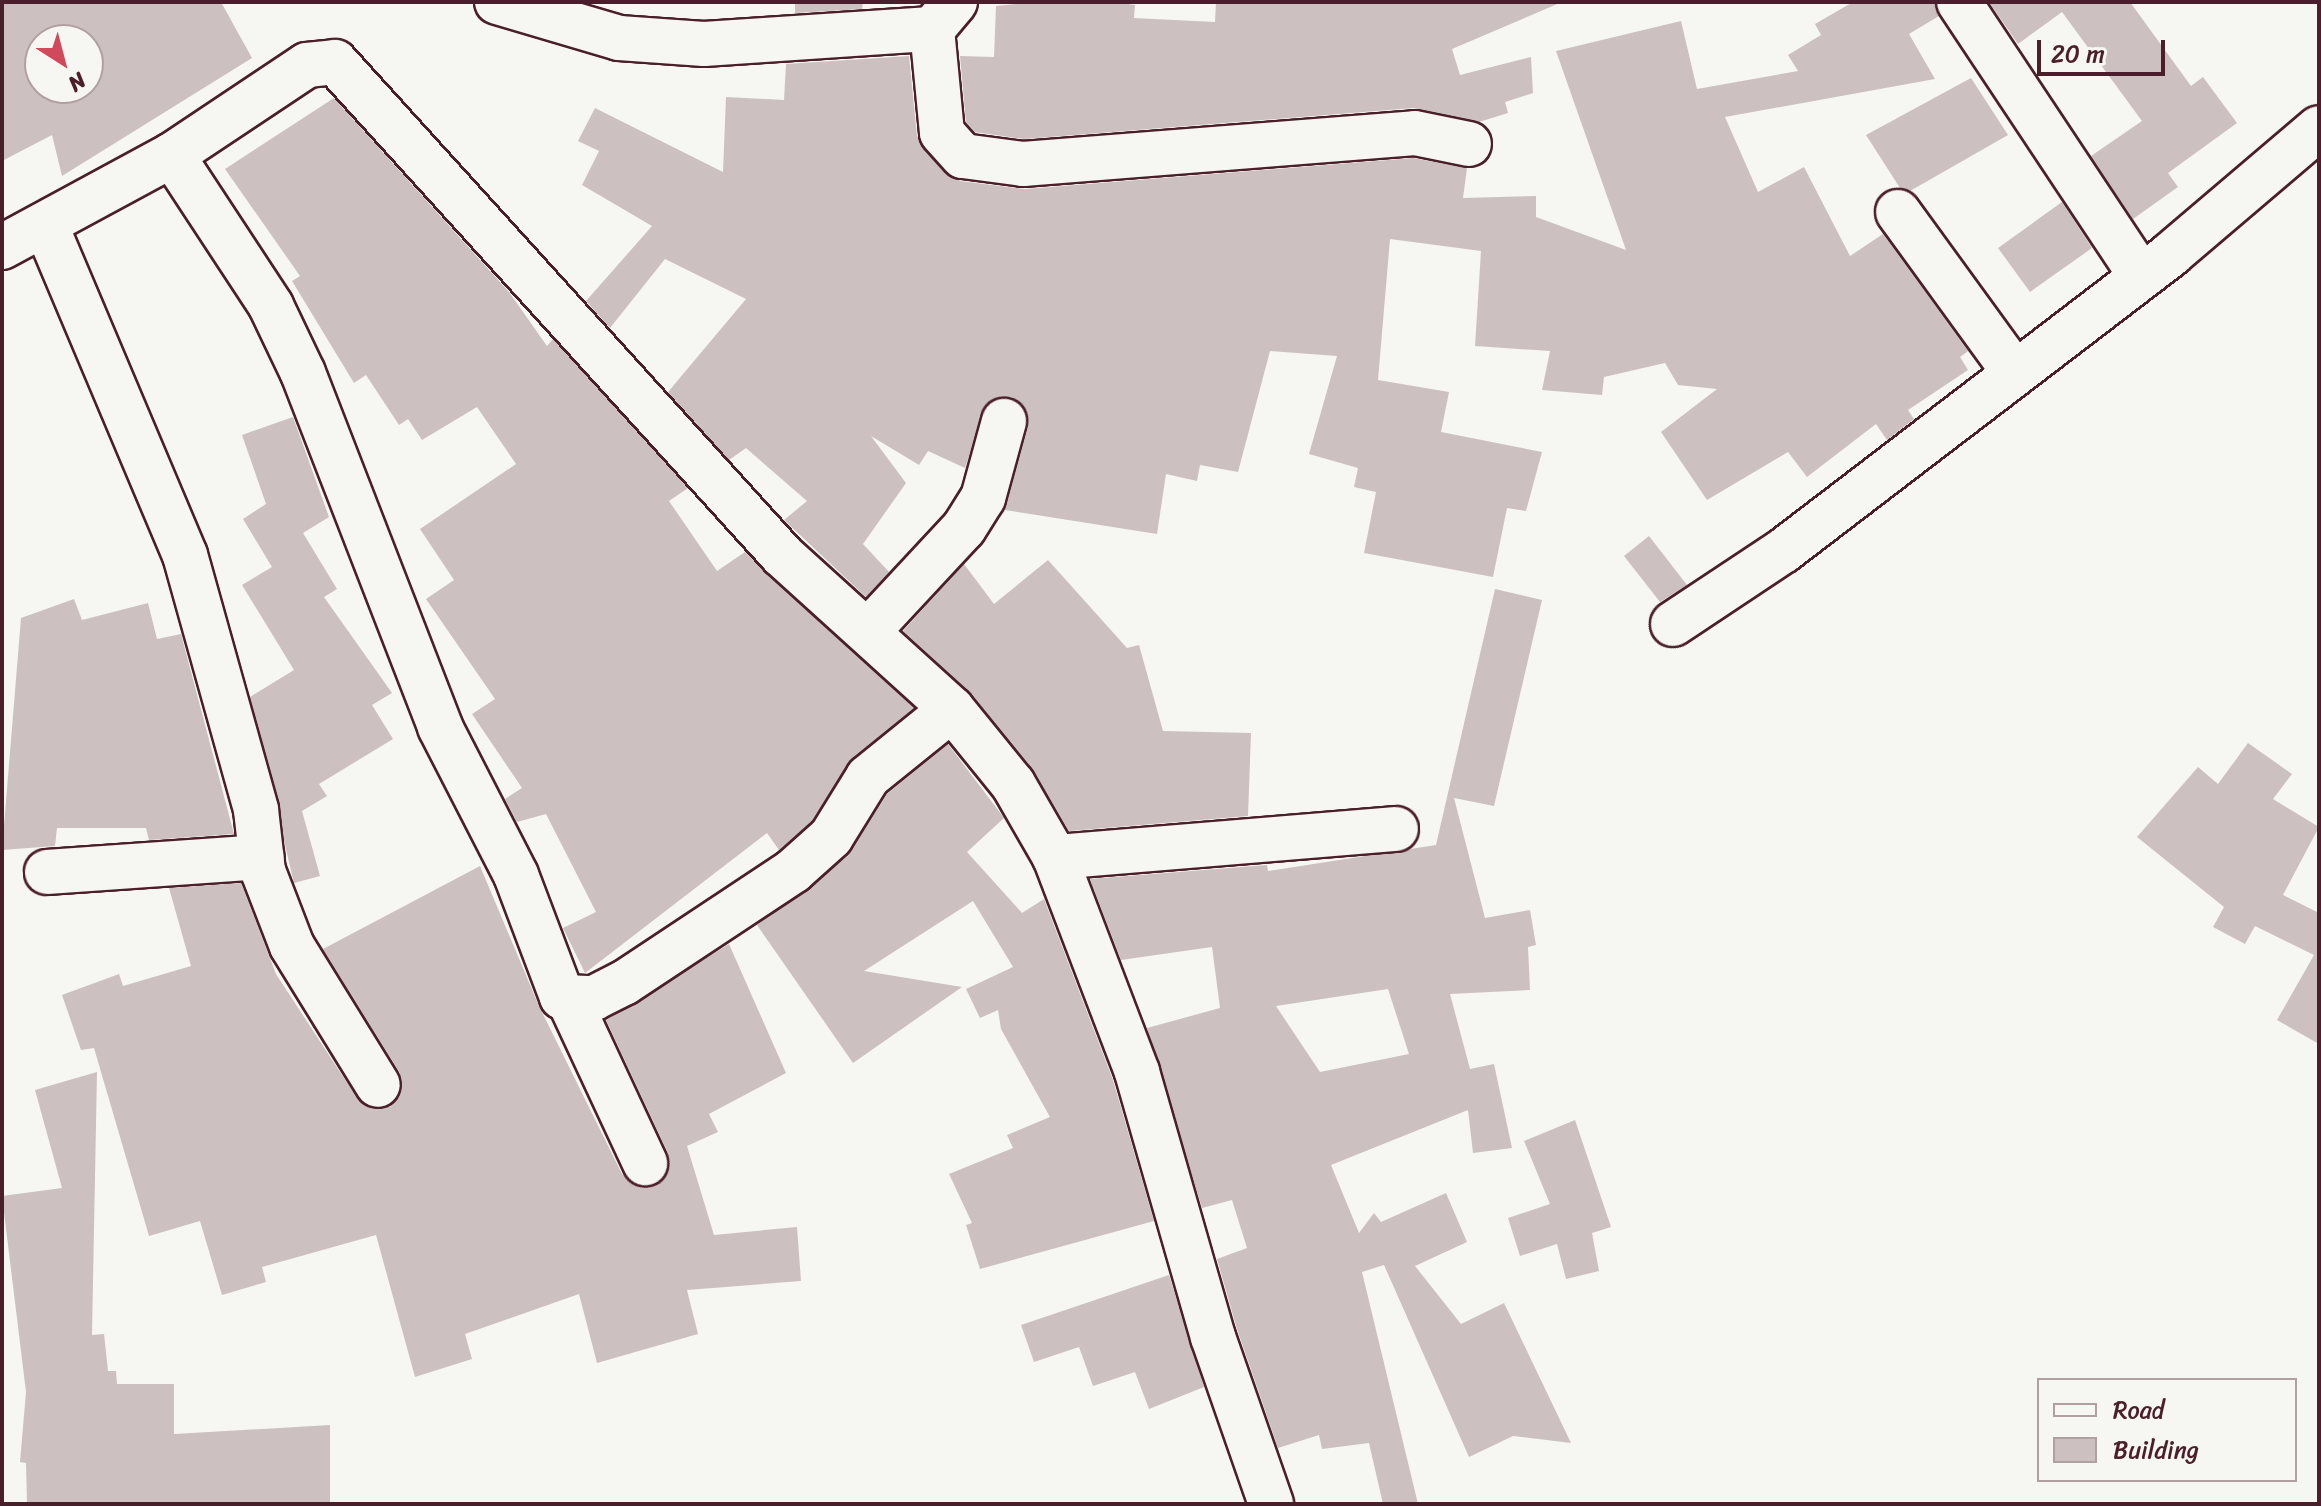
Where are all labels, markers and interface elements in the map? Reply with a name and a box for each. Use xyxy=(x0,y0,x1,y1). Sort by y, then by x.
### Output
north arrow xyxy=(24,24,104,104)
scale bar xyxy=(2041,24,2169,74)
text: 20 m xyxy=(2051,33,2105,75)
text: N xyxy=(60,62,95,102)
legend xyxy=(2037,1378,2297,1482)
text: Road xyxy=(2113,1389,2164,1431)
text: Building xyxy=(2113,1429,2199,1471)

